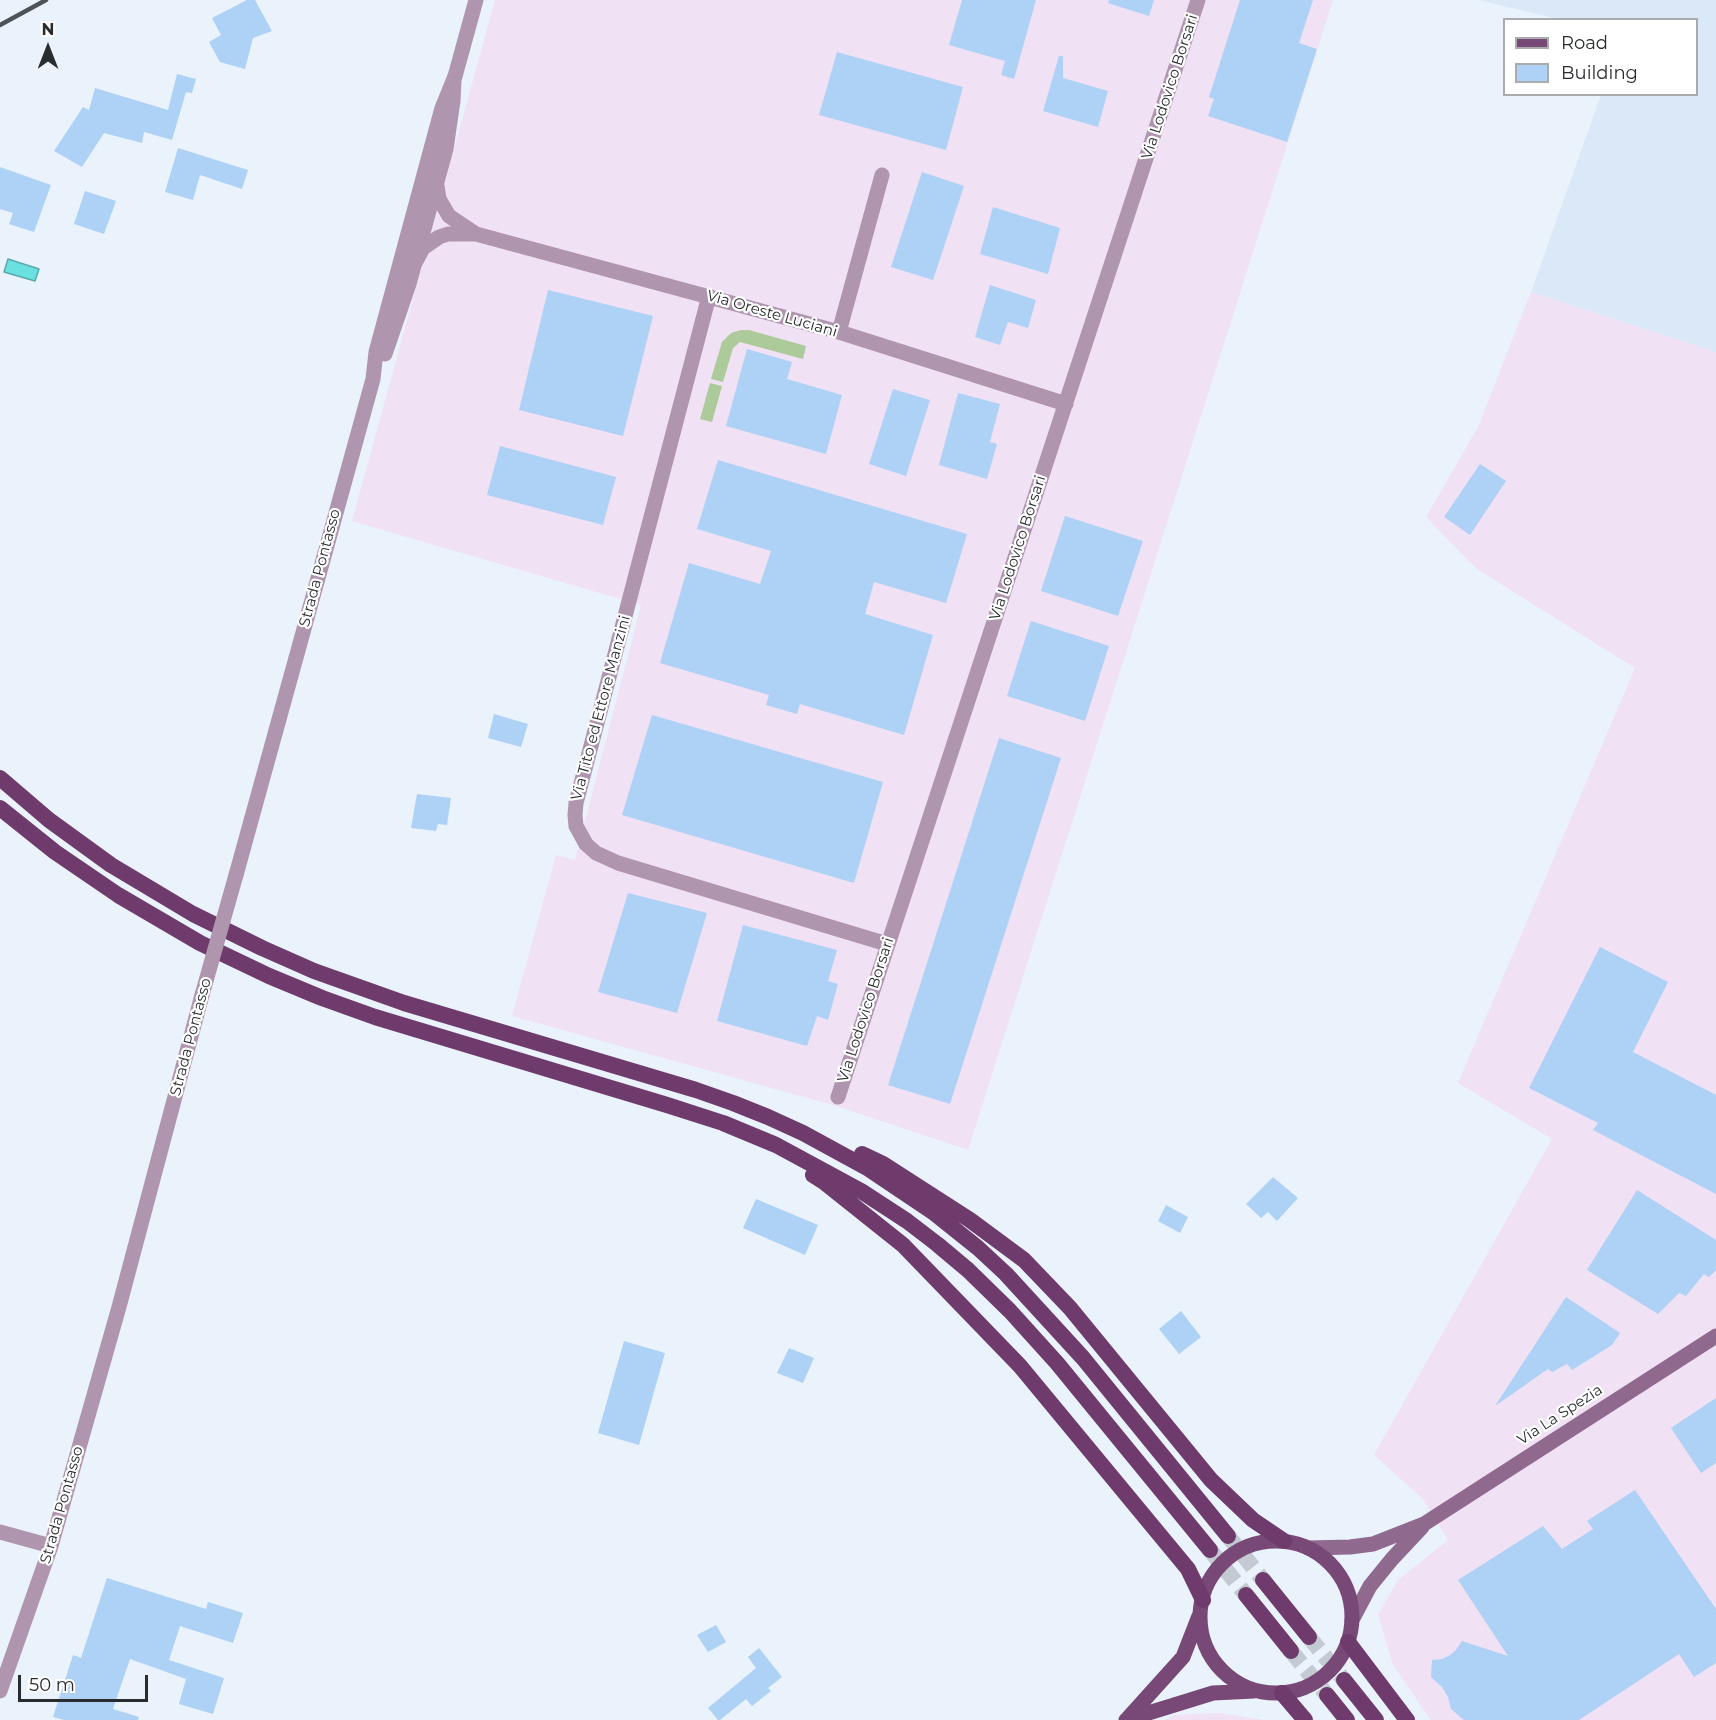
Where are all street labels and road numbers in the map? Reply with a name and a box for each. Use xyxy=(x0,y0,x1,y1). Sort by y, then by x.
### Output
street label: Via Lodovico Borsari xyxy=(1138,12,1202,162)
street label: Via Oreste Luciani xyxy=(705,287,839,341)
street label: Via Lodovico Borsari xyxy=(986,473,1050,623)
street label: Strada Pontasso xyxy=(296,507,344,629)
street label: Via Tito ed Ettore Manzini xyxy=(568,614,634,802)
street label: Via Lodovico Borsari xyxy=(834,935,898,1085)
street label: Strada Pontasso xyxy=(167,976,215,1098)
street label: Via La Spezia xyxy=(1514,1381,1606,1449)
street label: Strada Pontasso xyxy=(37,1444,87,1566)

